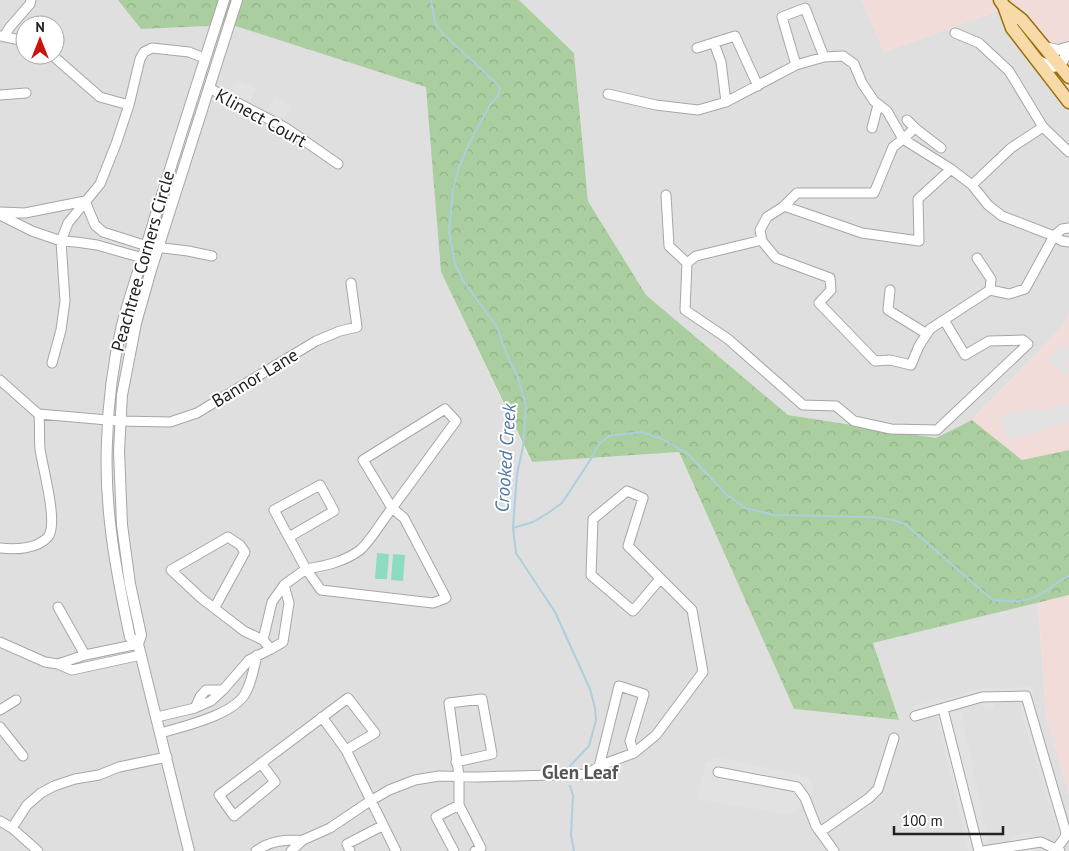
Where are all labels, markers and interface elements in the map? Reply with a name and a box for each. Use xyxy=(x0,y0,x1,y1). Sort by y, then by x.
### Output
north arrow xyxy=(15,15,65,65)
text: N xyxy=(35,18,45,36)
street label: Klinect Court xyxy=(212,83,311,152)
street label: Peachtree Corners Circle xyxy=(106,168,179,354)
street label: Bannor Lane xyxy=(207,343,302,412)
water label: Crooked Creek xyxy=(489,402,521,513)
district label: Glen Leaf xyxy=(542,760,620,784)
scale bar xyxy=(894,804,1003,836)
text: 100 m xyxy=(902,811,943,830)

